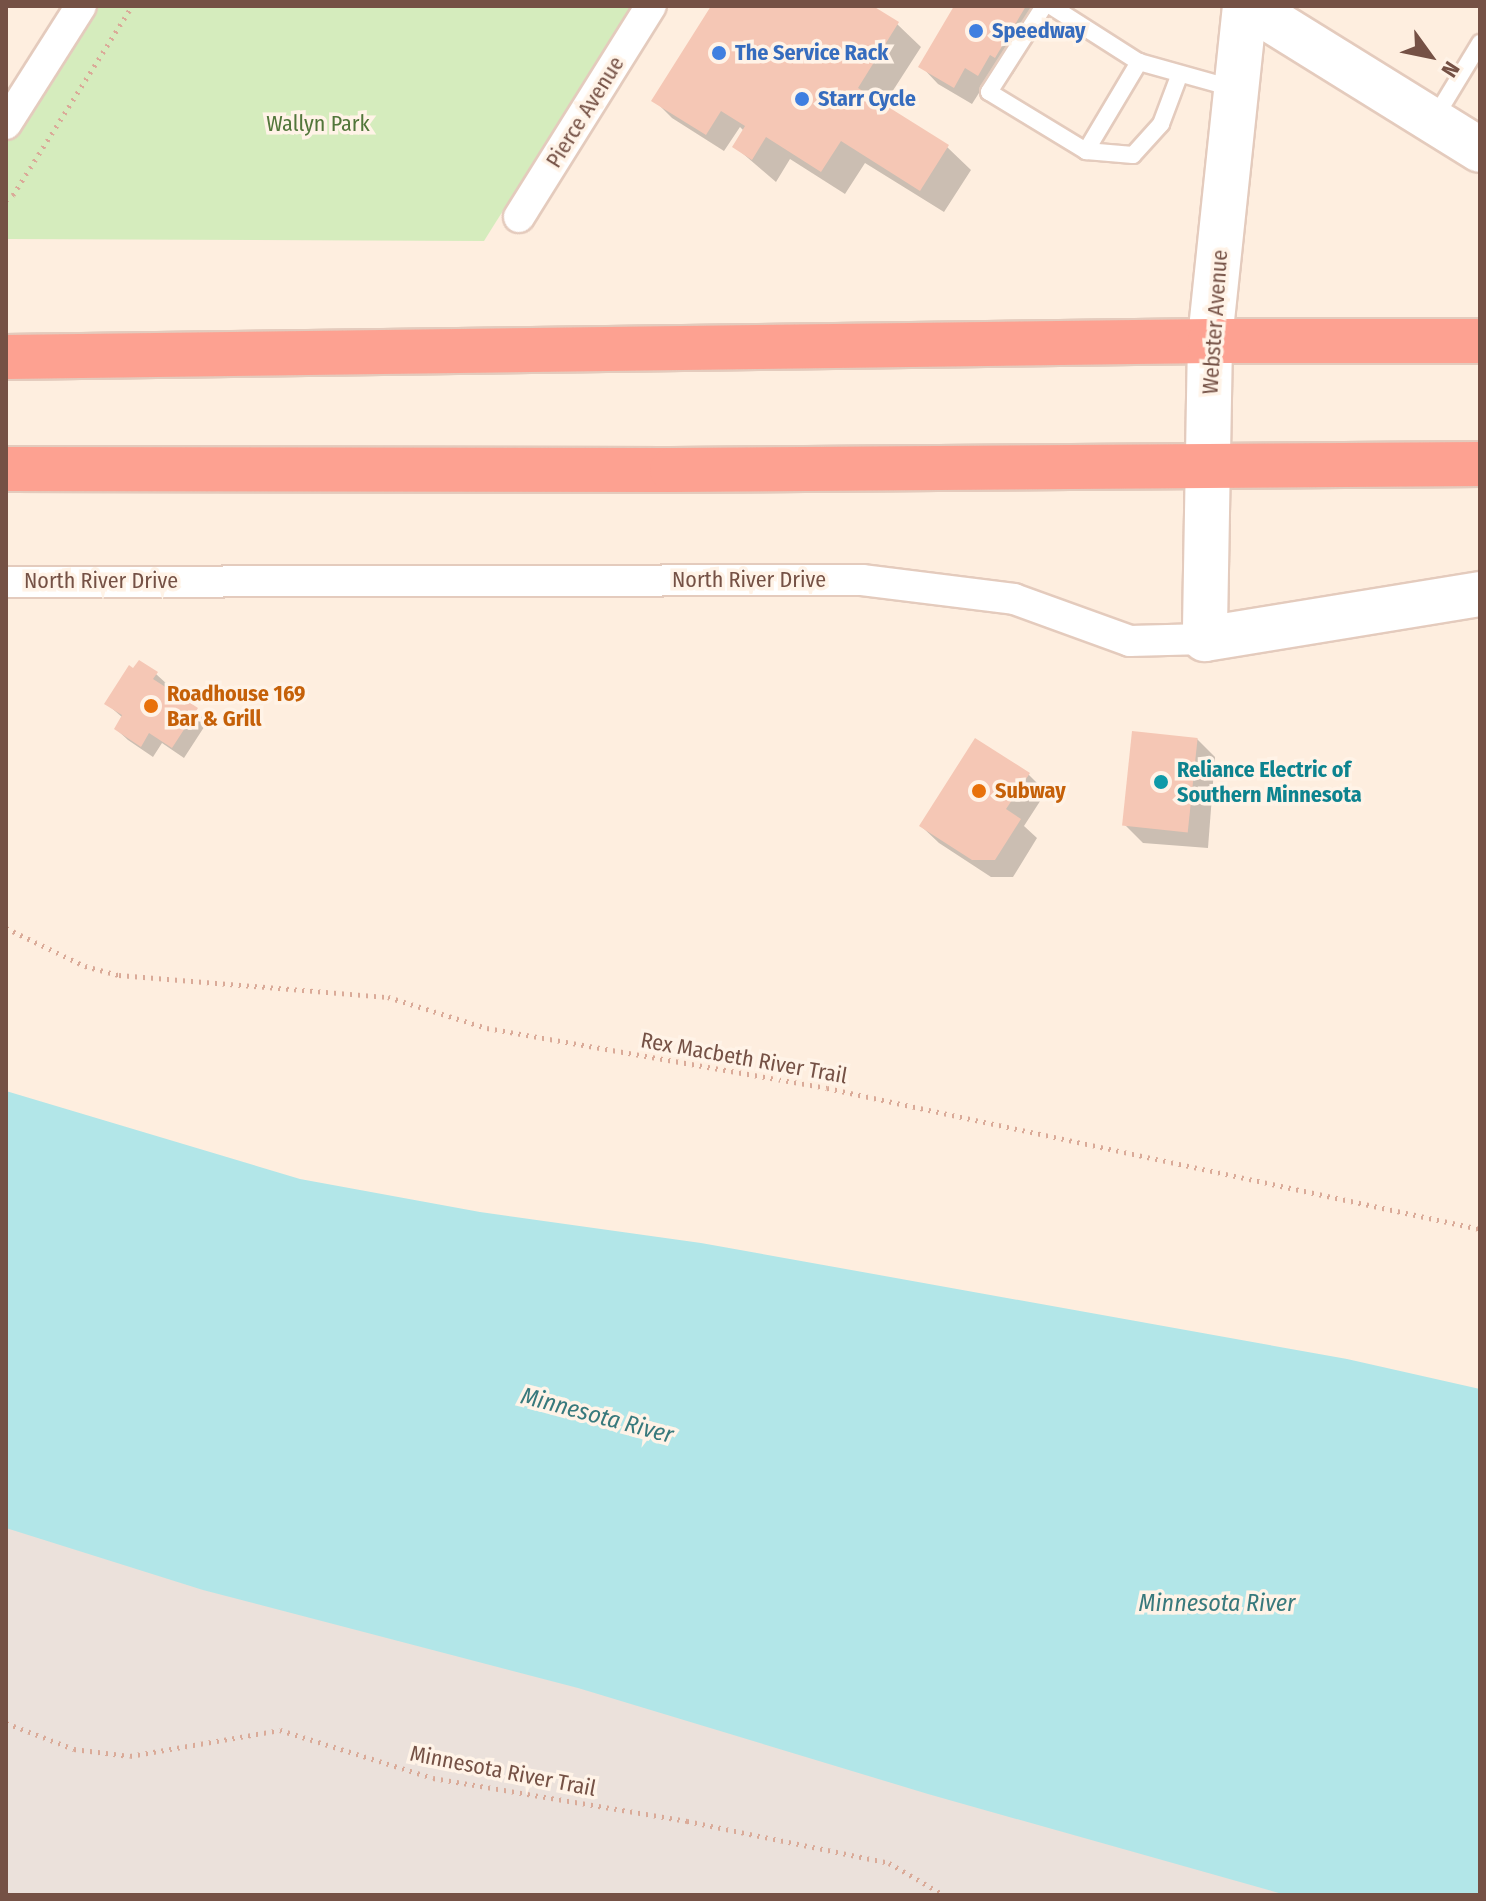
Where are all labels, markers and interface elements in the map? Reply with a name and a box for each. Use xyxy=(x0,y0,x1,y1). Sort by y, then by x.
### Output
north arrow xyxy=(1390,16,1470,96)
place label: Speedway xyxy=(992,18,1085,44)
marker: Speedway xyxy=(967,22,985,40)
place label: The Service Rack xyxy=(735,40,888,66)
marker: The Service Rack xyxy=(710,44,728,62)
street label: Pierce Avenue xyxy=(540,52,630,172)
text: N xyxy=(1436,56,1465,82)
place label: Starr Cycle xyxy=(818,86,916,112)
marker: Starr Cycle xyxy=(793,90,811,108)
park label: Wallyn Park xyxy=(266,111,370,137)
street label: Webster Avenue xyxy=(1197,249,1233,395)
street label: North River Drive xyxy=(672,567,826,593)
street label: North River Drive xyxy=(24,568,178,594)
place label: Roadhouse 169 Bar & Grill xyxy=(167,680,305,732)
marker: Roadhouse 169 Bar & Grill xyxy=(142,697,160,715)
place label: Reliance Electric of Southern Minnesota xyxy=(1177,756,1362,808)
marker: Reliance Electric of Southern Minnesota xyxy=(1152,773,1170,791)
place label: Subway xyxy=(995,778,1066,804)
marker: Subway xyxy=(970,782,988,800)
street label: Rex Macbeth River Trail xyxy=(639,1027,849,1089)
water label: Minnesota River xyxy=(518,1382,676,1450)
water label: Minnesota River xyxy=(1139,1590,1295,1618)
street label: Minnesota River Trail xyxy=(408,1740,598,1802)

